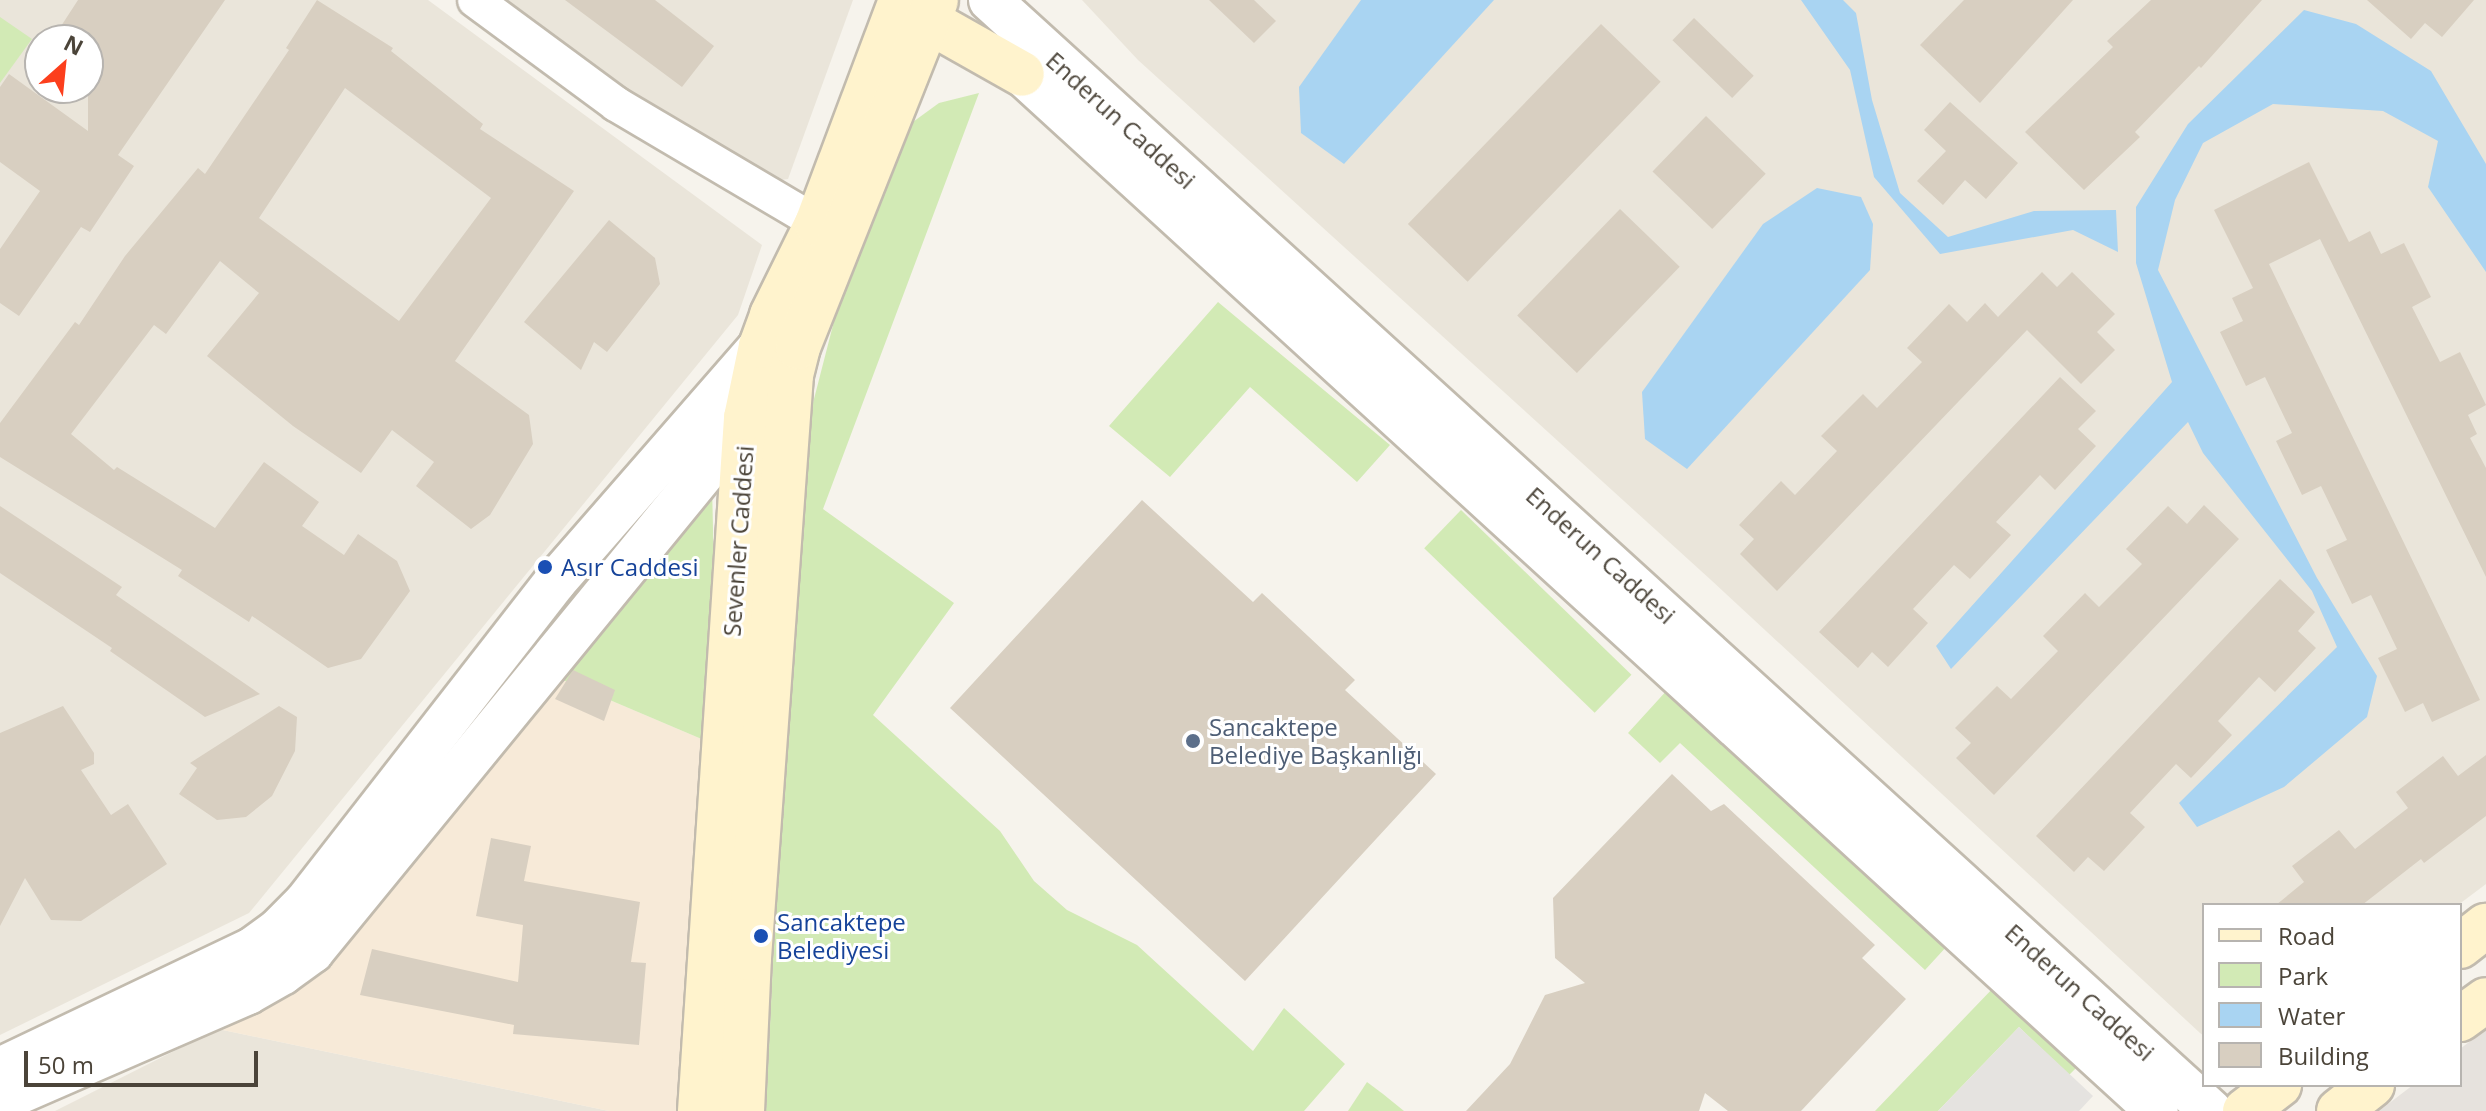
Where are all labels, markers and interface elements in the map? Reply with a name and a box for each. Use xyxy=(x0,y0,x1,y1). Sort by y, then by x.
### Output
north arrow xyxy=(24,24,104,104)
text: N xyxy=(59,27,89,62)
street label: Enderun Caddesi xyxy=(1041,46,1201,194)
street label: Sevenler Caddesi xyxy=(717,445,759,637)
street label: Enderun Caddesi xyxy=(1521,481,1681,629)
place label: Asır Caddesi xyxy=(561,553,699,581)
marker: Asır Caddesi xyxy=(536,558,554,576)
place label: Sancaktepe Belediye Başkanlığı xyxy=(1209,713,1422,769)
marker: Sancaktepe Belediye Başkanlığı xyxy=(1184,732,1202,750)
legend xyxy=(2202,903,2462,1087)
place label: Sancaktepe Belediyesi xyxy=(777,908,906,964)
street label: Enderun Caddesi xyxy=(2000,918,2160,1066)
text: Road xyxy=(2278,919,2335,952)
marker: Sancaktepe Belediyesi xyxy=(752,927,770,945)
text: Park xyxy=(2278,959,2328,992)
text: Water xyxy=(2278,999,2345,1032)
scale bar xyxy=(28,1035,262,1085)
text: Building xyxy=(2278,1039,2369,1072)
text: 50 m xyxy=(38,1048,94,1081)

